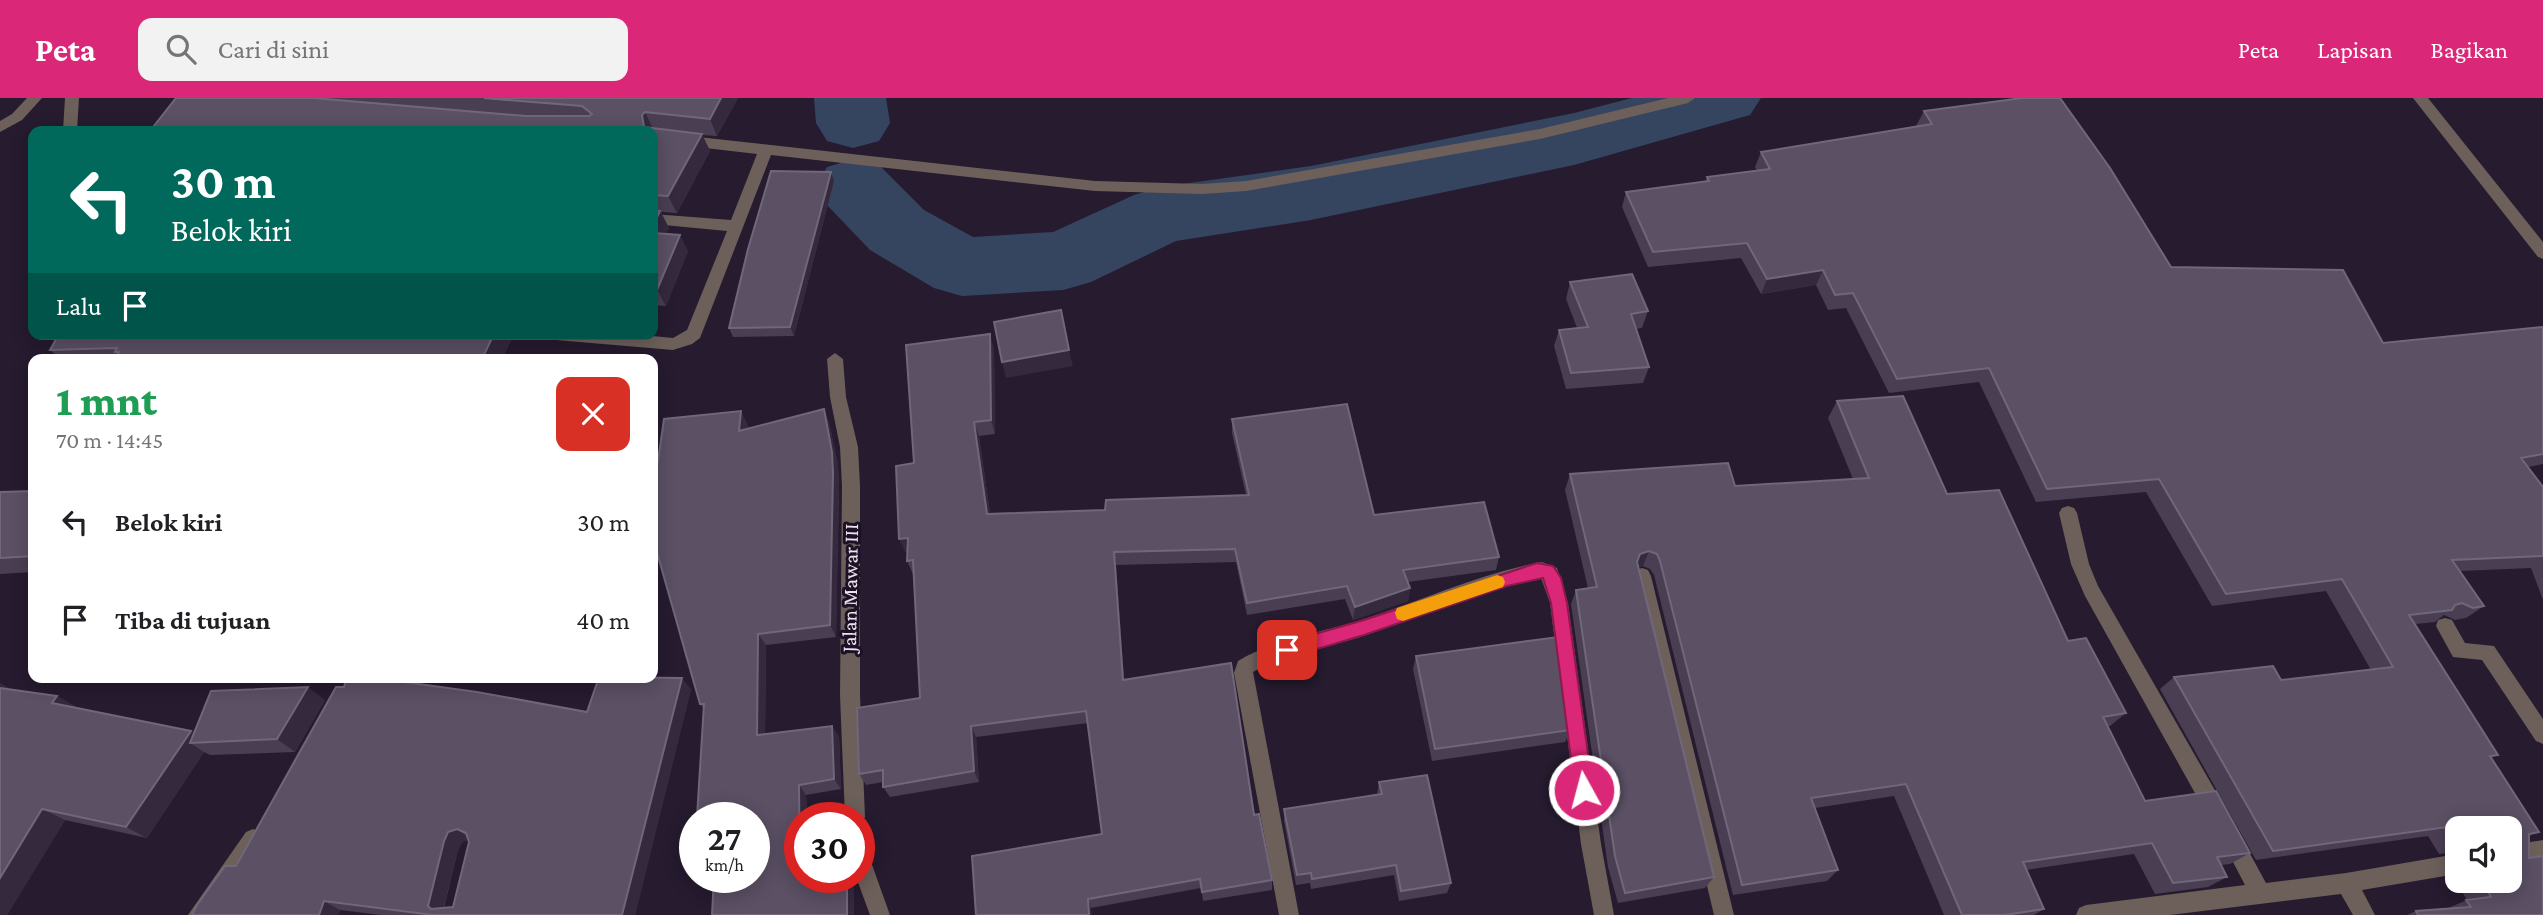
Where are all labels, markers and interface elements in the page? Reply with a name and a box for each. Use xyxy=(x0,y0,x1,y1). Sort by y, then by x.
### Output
search box xyxy=(138,18,628,81)
icon: search xyxy=(162,30,200,68)
text: Peta xyxy=(35,31,96,68)
text: Cari di sini xyxy=(218,35,329,64)
text: Peta xyxy=(2238,36,2279,63)
text: Lapisan xyxy=(2317,36,2393,63)
text: Bagikan xyxy=(2431,36,2508,63)
icon: left xyxy=(56,154,147,245)
text: 30 m xyxy=(171,154,276,209)
text: Belok kiri xyxy=(171,212,292,248)
icon: arrive xyxy=(116,287,154,325)
text: Lalu xyxy=(56,292,102,321)
text: 1 mnt xyxy=(56,377,157,424)
button: close xyxy=(556,377,630,451)
text: 70 m · 14:45 xyxy=(56,427,163,453)
icon: left xyxy=(56,503,94,541)
text: Belok kiri xyxy=(115,508,222,537)
text: 30 m xyxy=(577,508,630,537)
street label: Jalan Mawar III xyxy=(837,523,863,655)
icon: arrive xyxy=(56,601,94,639)
text: Tiba di tujuan xyxy=(115,606,270,635)
text: 40 m xyxy=(576,606,630,635)
pin xyxy=(1257,620,1317,680)
icon: arrive xyxy=(1268,631,1306,669)
position arrow xyxy=(1547,753,1621,827)
speed limit sign: 30 xyxy=(784,802,875,893)
map controls xyxy=(2445,816,2522,893)
button: sound xyxy=(2445,816,2522,893)
text: 27 xyxy=(708,819,741,858)
text: km/h xyxy=(705,855,744,875)

